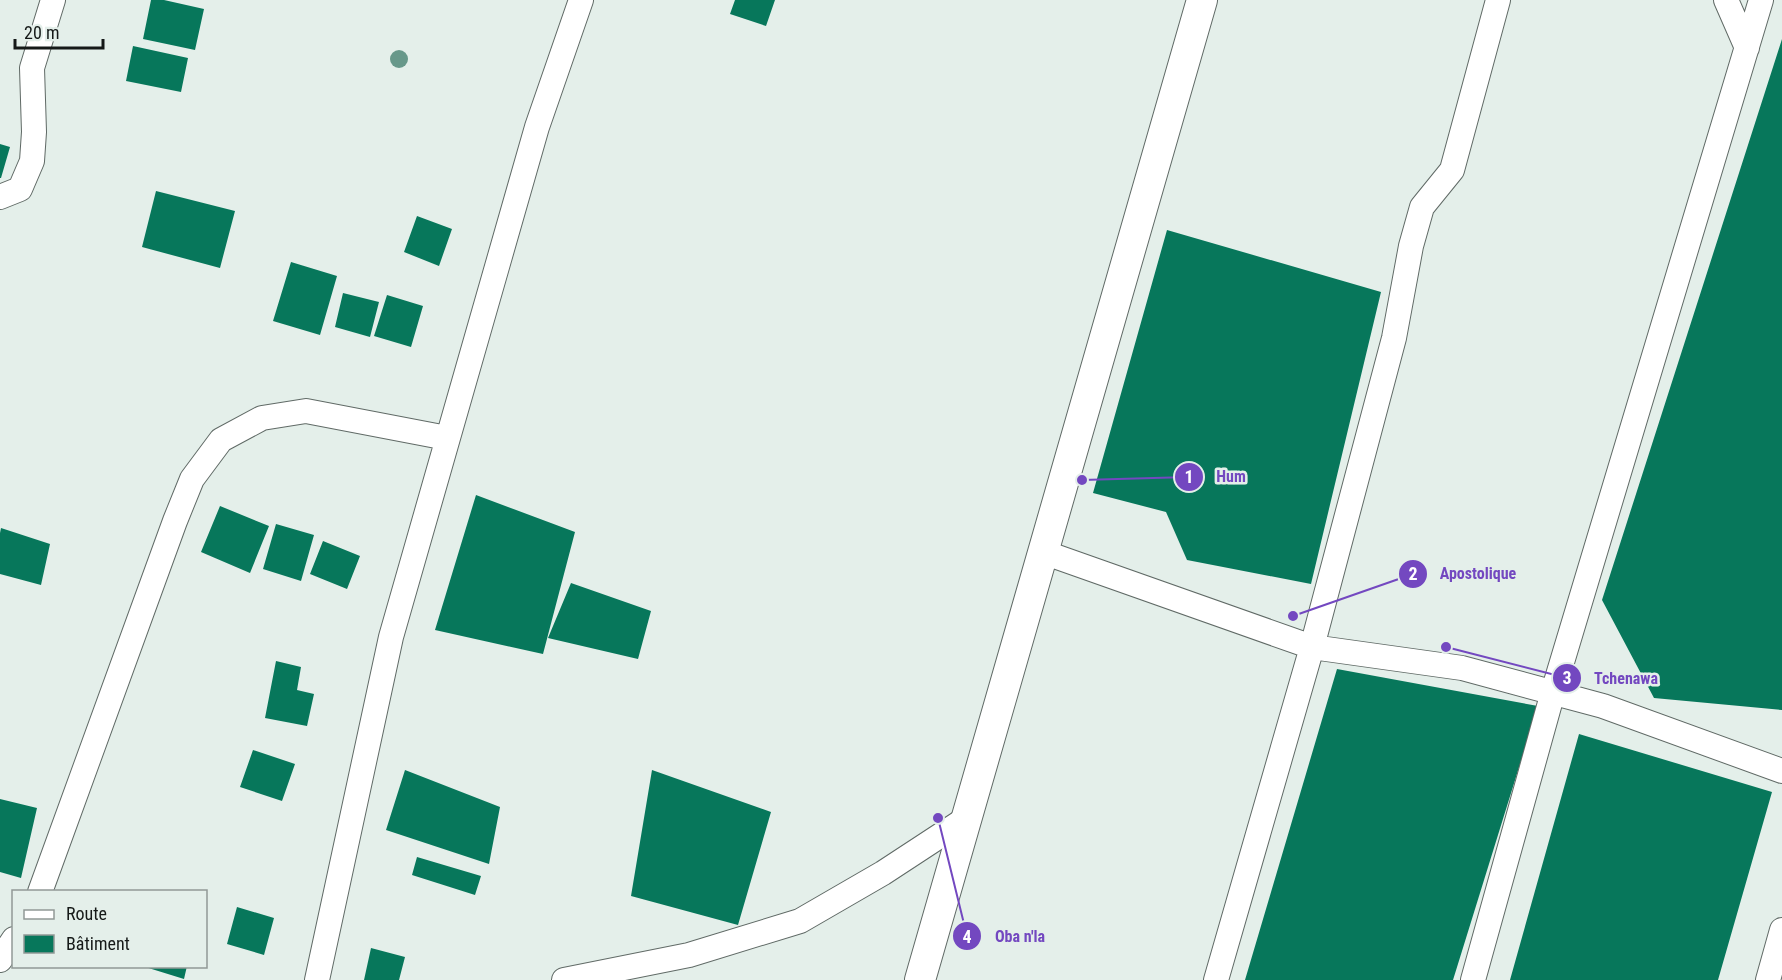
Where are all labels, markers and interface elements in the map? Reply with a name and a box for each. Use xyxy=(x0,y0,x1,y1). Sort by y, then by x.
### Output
scale bar xyxy=(15,12,104,50)
text: 20 m xyxy=(24,22,59,43)
callout: Hum xyxy=(1174,460,1258,494)
text: 1 xyxy=(1184,466,1194,487)
text: Hum xyxy=(1216,467,1246,486)
callout: Apostolique xyxy=(1398,557,1528,591)
text: 2 xyxy=(1408,563,1418,584)
text: Apostolique xyxy=(1440,564,1517,583)
callout: Tchenawa xyxy=(1552,661,1670,695)
text: 3 xyxy=(1562,667,1572,688)
text: Tchenawa xyxy=(1594,669,1658,688)
legend xyxy=(12,890,207,968)
text: Route xyxy=(66,903,107,924)
callout: Oba n'la xyxy=(952,919,1057,953)
text: 4 xyxy=(962,926,972,947)
text: Oba n'la xyxy=(995,927,1046,946)
text: Bâtiment xyxy=(66,933,130,954)

